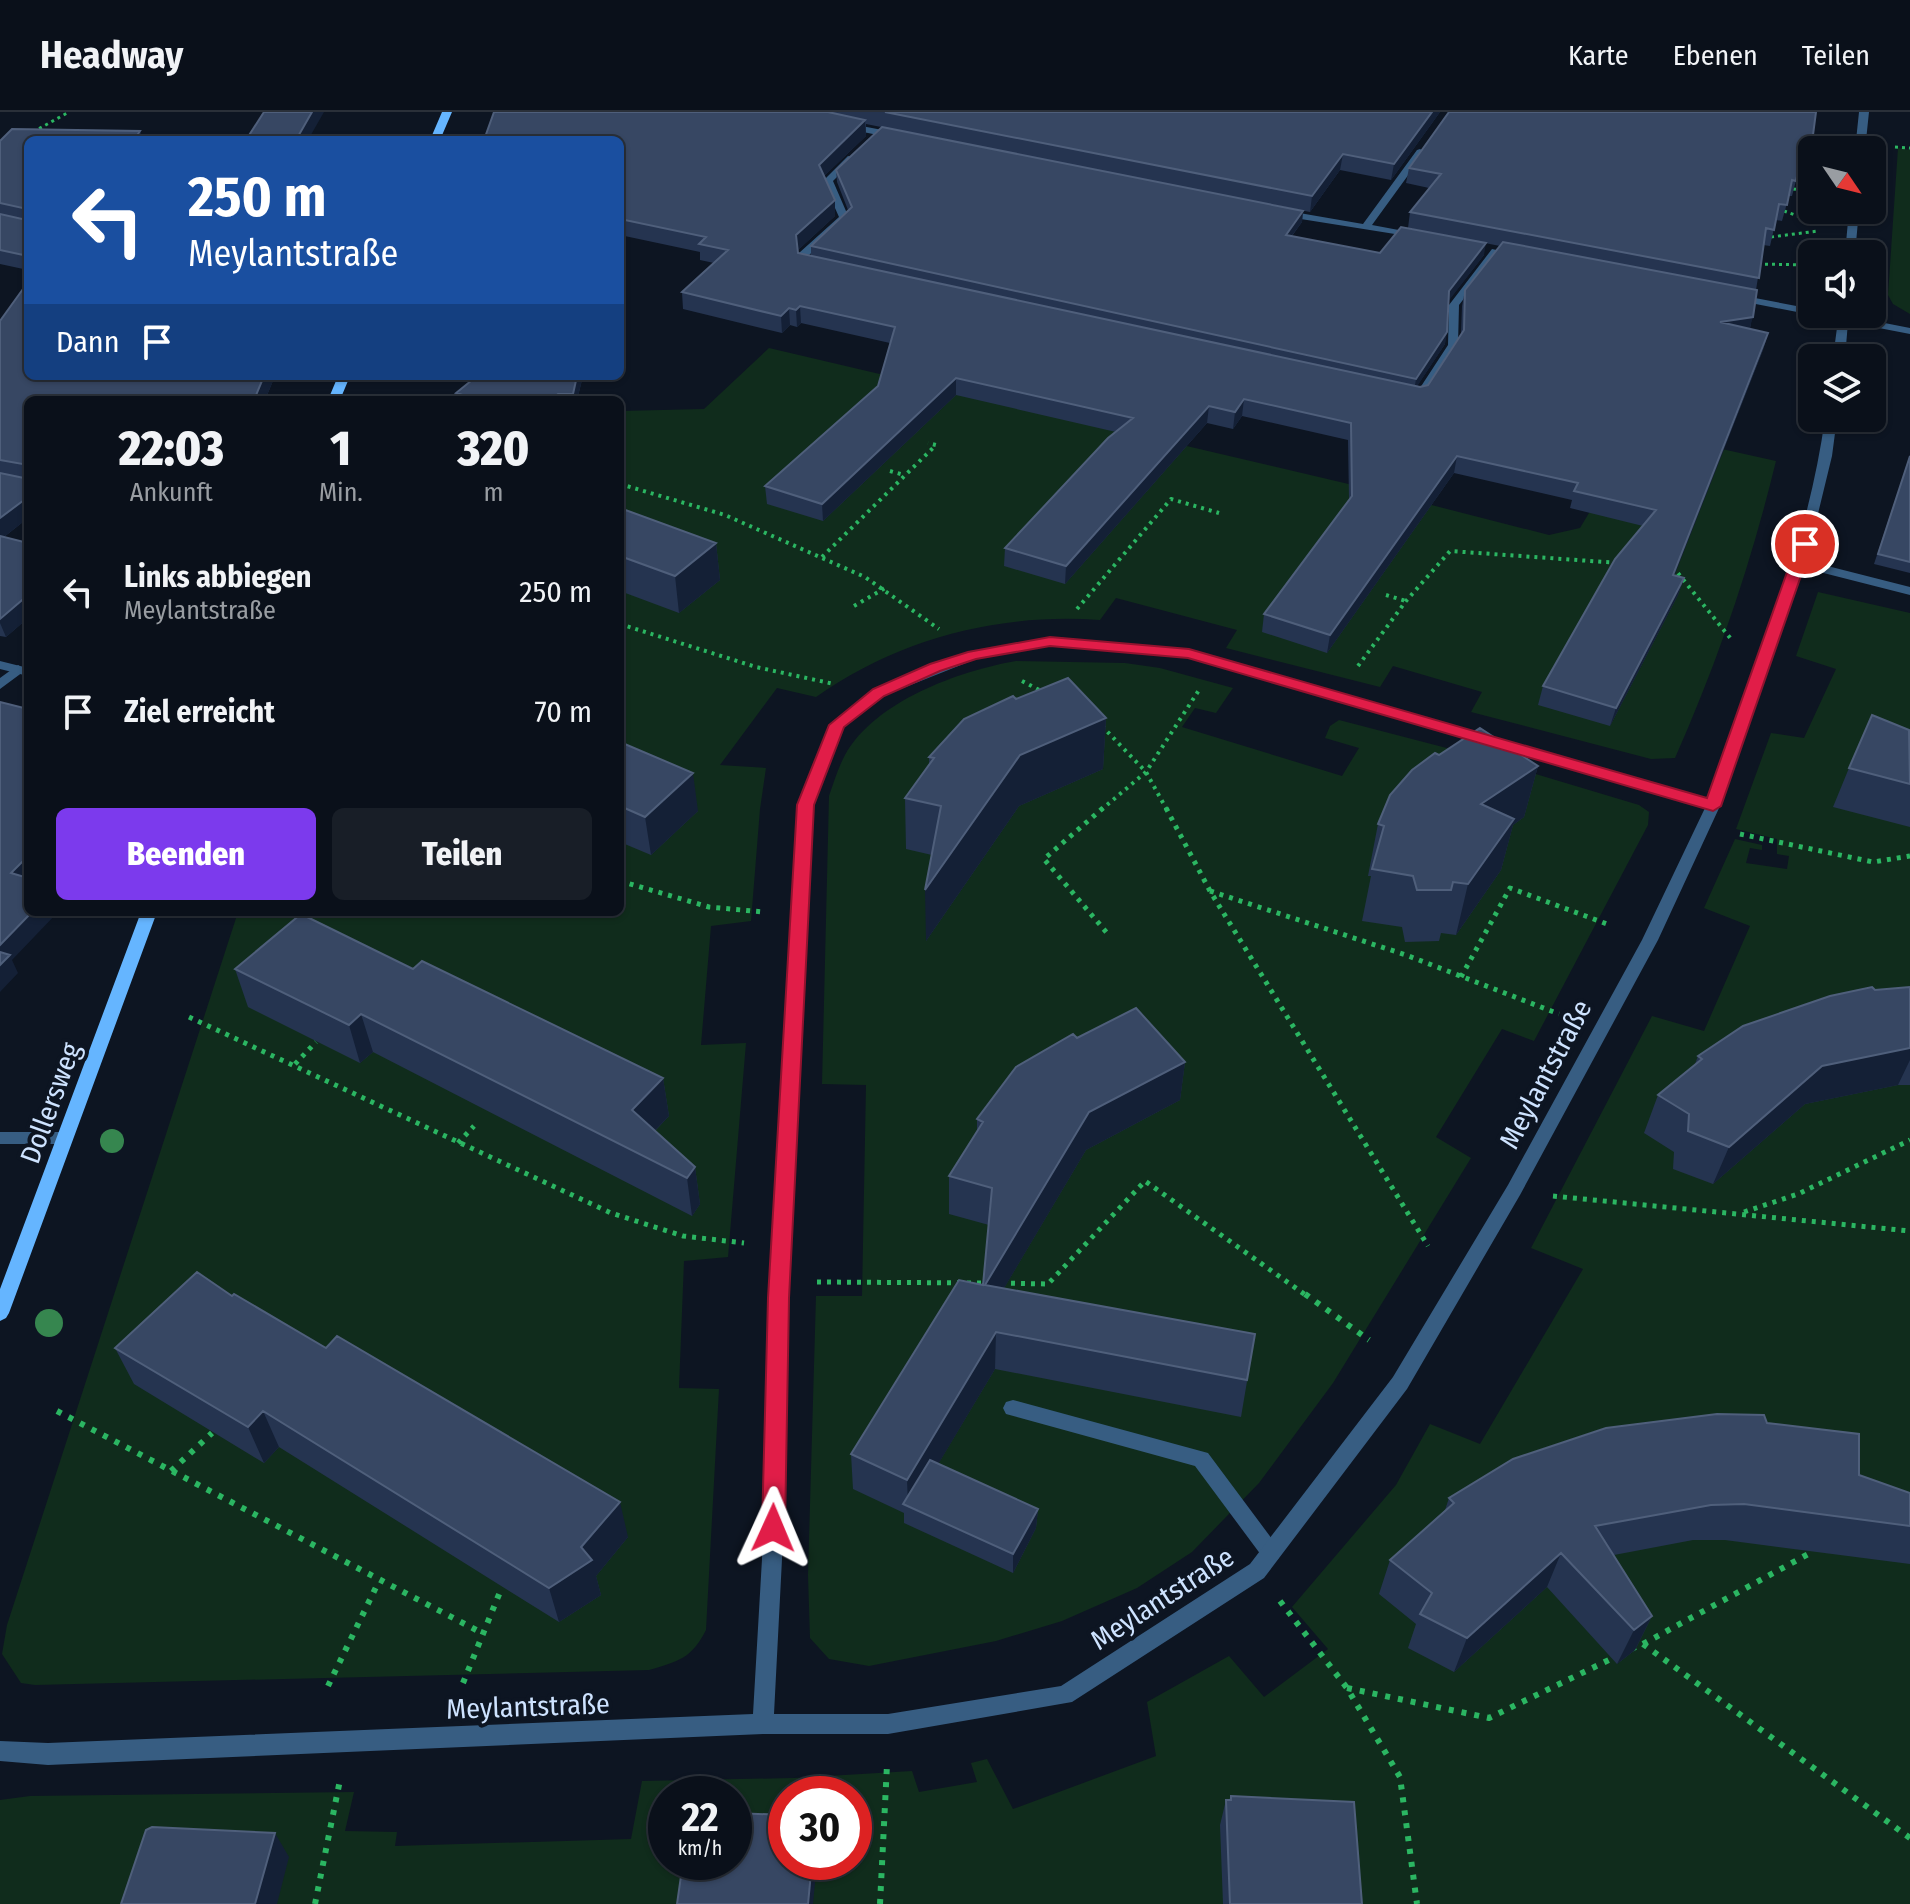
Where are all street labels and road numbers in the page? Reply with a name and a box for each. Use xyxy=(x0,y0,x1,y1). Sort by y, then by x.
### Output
street label: Meylantstraße xyxy=(1492,994,1598,1154)
street label: Dollersweg xyxy=(13,1038,88,1168)
street label: Meylantstraße xyxy=(1085,1540,1240,1657)
street label: Meylantstraße xyxy=(446,1687,610,1726)

